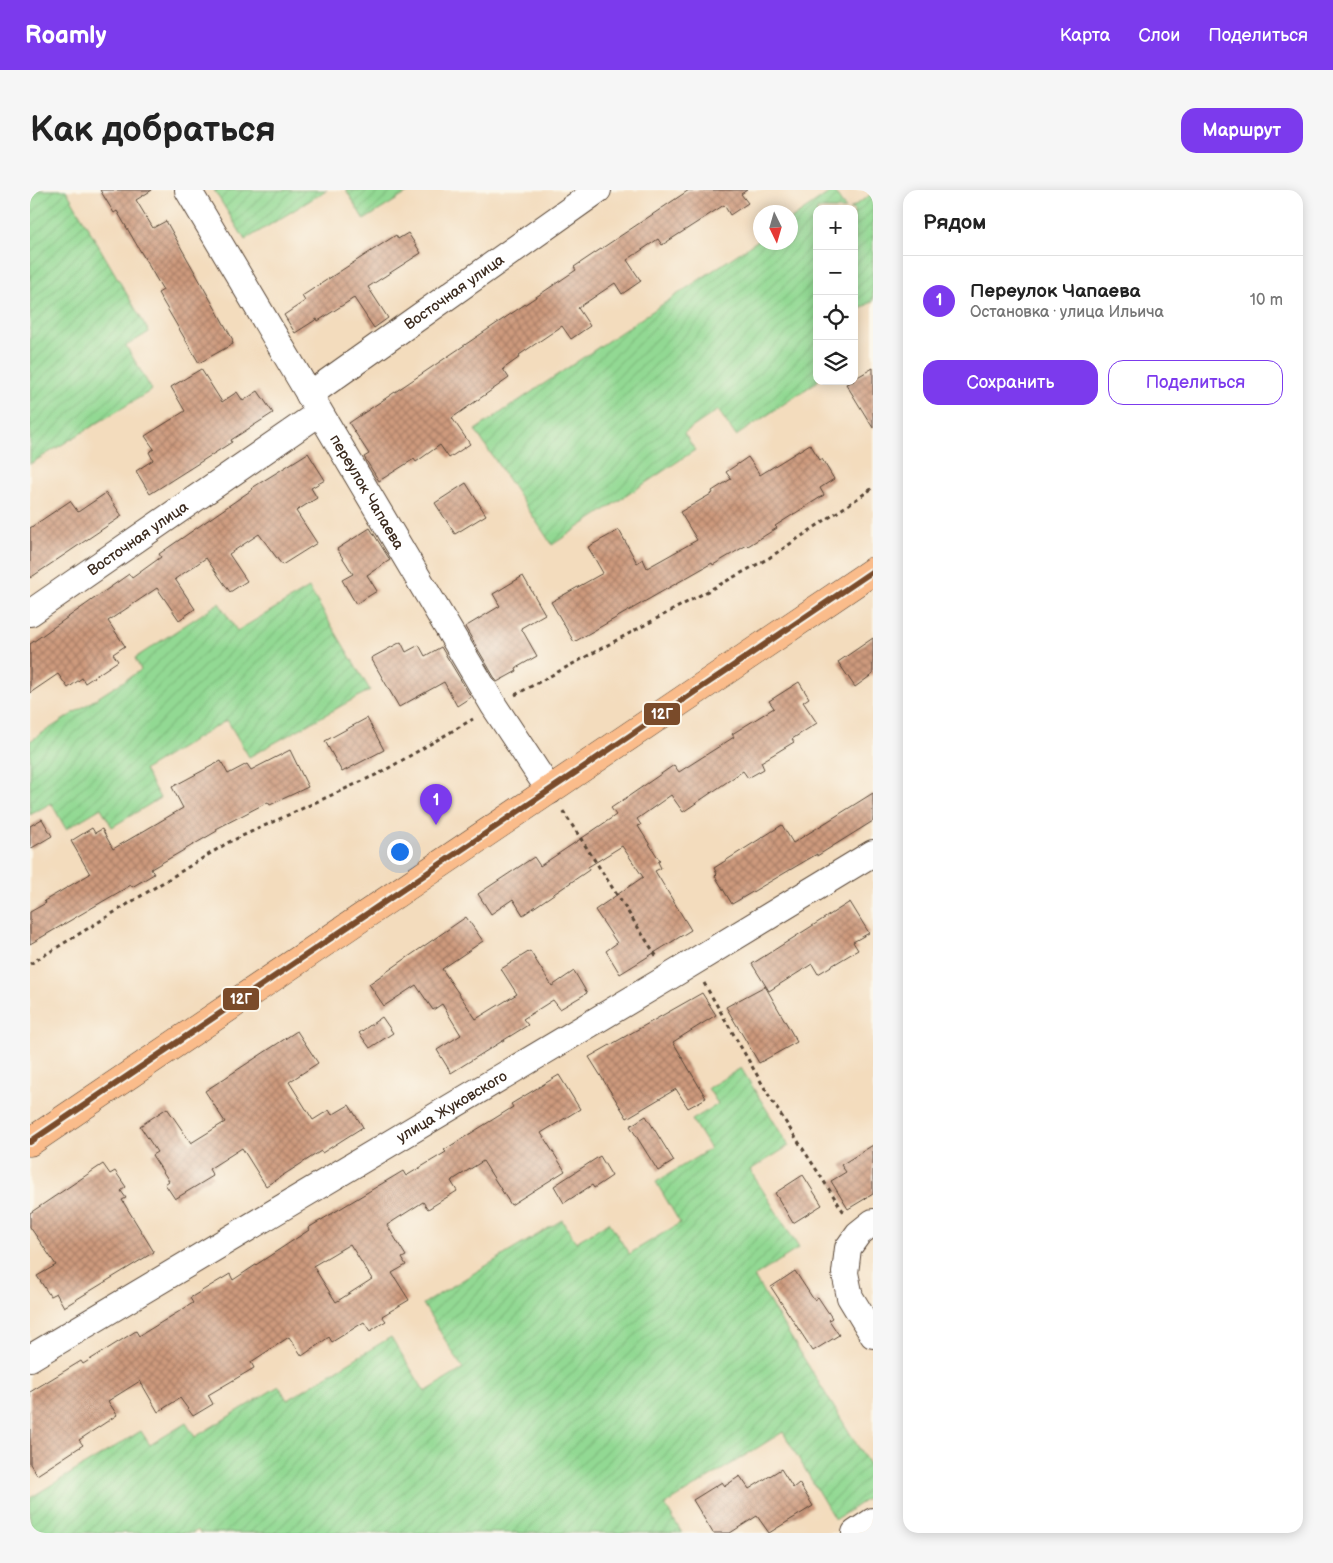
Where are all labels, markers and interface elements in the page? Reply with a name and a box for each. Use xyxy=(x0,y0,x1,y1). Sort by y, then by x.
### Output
text: Roamly xyxy=(25,21,106,50)
text: Карта xyxy=(1060,25,1110,46)
text: Слои xyxy=(1138,25,1180,46)
text: Поделиться xyxy=(1208,25,1308,46)
button: Маршрут xyxy=(1181,108,1303,153)
text: Как добраться xyxy=(30,109,276,152)
north arrow xyxy=(753,205,798,250)
map controls xyxy=(813,205,858,385)
button: + xyxy=(813,205,858,250)
text: Рядом xyxy=(923,210,986,235)
street label: Восточная улица xyxy=(400,250,508,334)
button: − xyxy=(813,250,858,295)
text: Переулок Чапаева xyxy=(970,280,1141,303)
text: 1 xyxy=(936,291,942,310)
text: 10 m xyxy=(1250,291,1283,310)
button: locate xyxy=(813,295,858,340)
text: Остановка · улица Ильича xyxy=(970,303,1164,322)
button: layers xyxy=(813,340,858,385)
button: Сохранить xyxy=(923,360,1098,405)
button: Поделиться xyxy=(1108,360,1283,405)
street label: переулок Чапаева xyxy=(326,431,409,553)
street label: Восточная улица xyxy=(84,497,192,580)
line badge: 12Г xyxy=(643,702,681,726)
text: 12Г xyxy=(651,706,673,723)
pin: 1 xyxy=(420,784,452,825)
your location xyxy=(387,839,413,865)
line badge: 12Г xyxy=(222,987,260,1011)
text: 12Г xyxy=(230,991,252,1008)
street label: улица Жуковского xyxy=(393,1066,511,1147)

